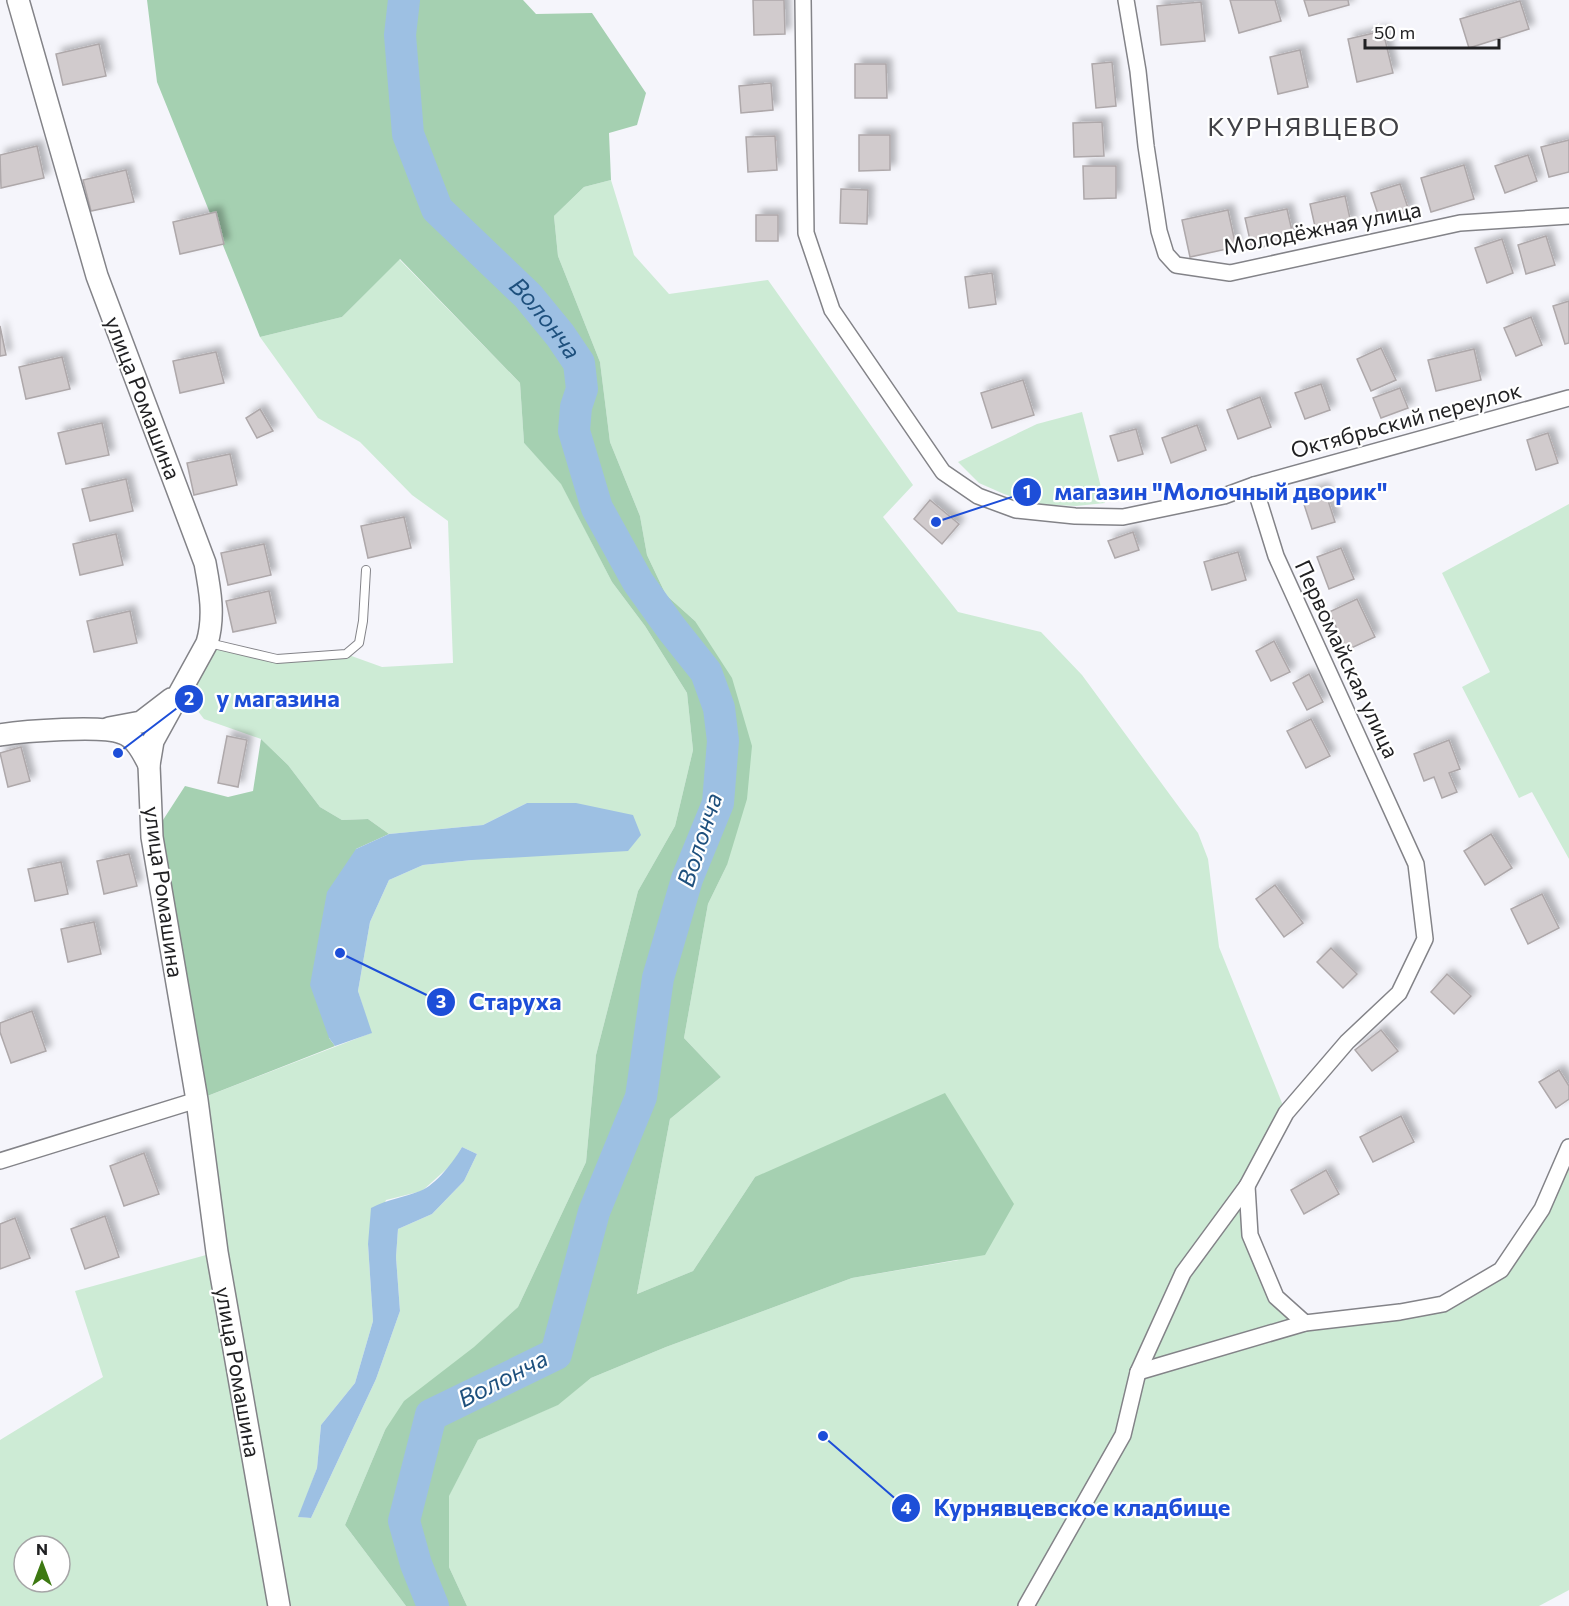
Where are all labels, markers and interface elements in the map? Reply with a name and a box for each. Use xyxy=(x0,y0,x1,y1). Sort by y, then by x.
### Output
scale bar xyxy=(1365,12,1498,50)
text: 50 m xyxy=(1374,21,1415,43)
district label: КУРНЯВЦЕВО xyxy=(1207,110,1401,141)
street label: Молодёжная улица xyxy=(1220,195,1423,260)
water label: Волонча xyxy=(504,270,588,364)
street label: улица Ромашина xyxy=(100,312,187,483)
street label: Октябрьский переулок xyxy=(1287,376,1524,463)
callout: магазин "Молочный дворик" xyxy=(1012,471,1399,513)
text: магазин "Молочный дворик" xyxy=(1055,476,1387,505)
text: 1 xyxy=(1023,480,1031,502)
street label: Первомайская улица xyxy=(1290,555,1405,762)
callout: у магазина xyxy=(174,678,352,720)
text: у магазина xyxy=(216,683,340,712)
text: 2 xyxy=(184,687,194,709)
water label: Волонча xyxy=(670,789,727,890)
street label: улица Ромашина xyxy=(139,804,190,979)
callout: Старуха xyxy=(426,981,573,1023)
text: Старуха xyxy=(468,986,562,1015)
text: 3 xyxy=(436,990,446,1012)
street label: улица Ромашина xyxy=(210,1284,267,1459)
water label: Волонча xyxy=(453,1343,552,1413)
callout: Курнявцевское кладбище xyxy=(891,1487,1242,1529)
text: Курнявцевское кладбище xyxy=(934,1492,1230,1521)
text: 4 xyxy=(900,1496,912,1518)
north arrow xyxy=(12,1534,72,1594)
text: N xyxy=(36,1539,48,1558)

